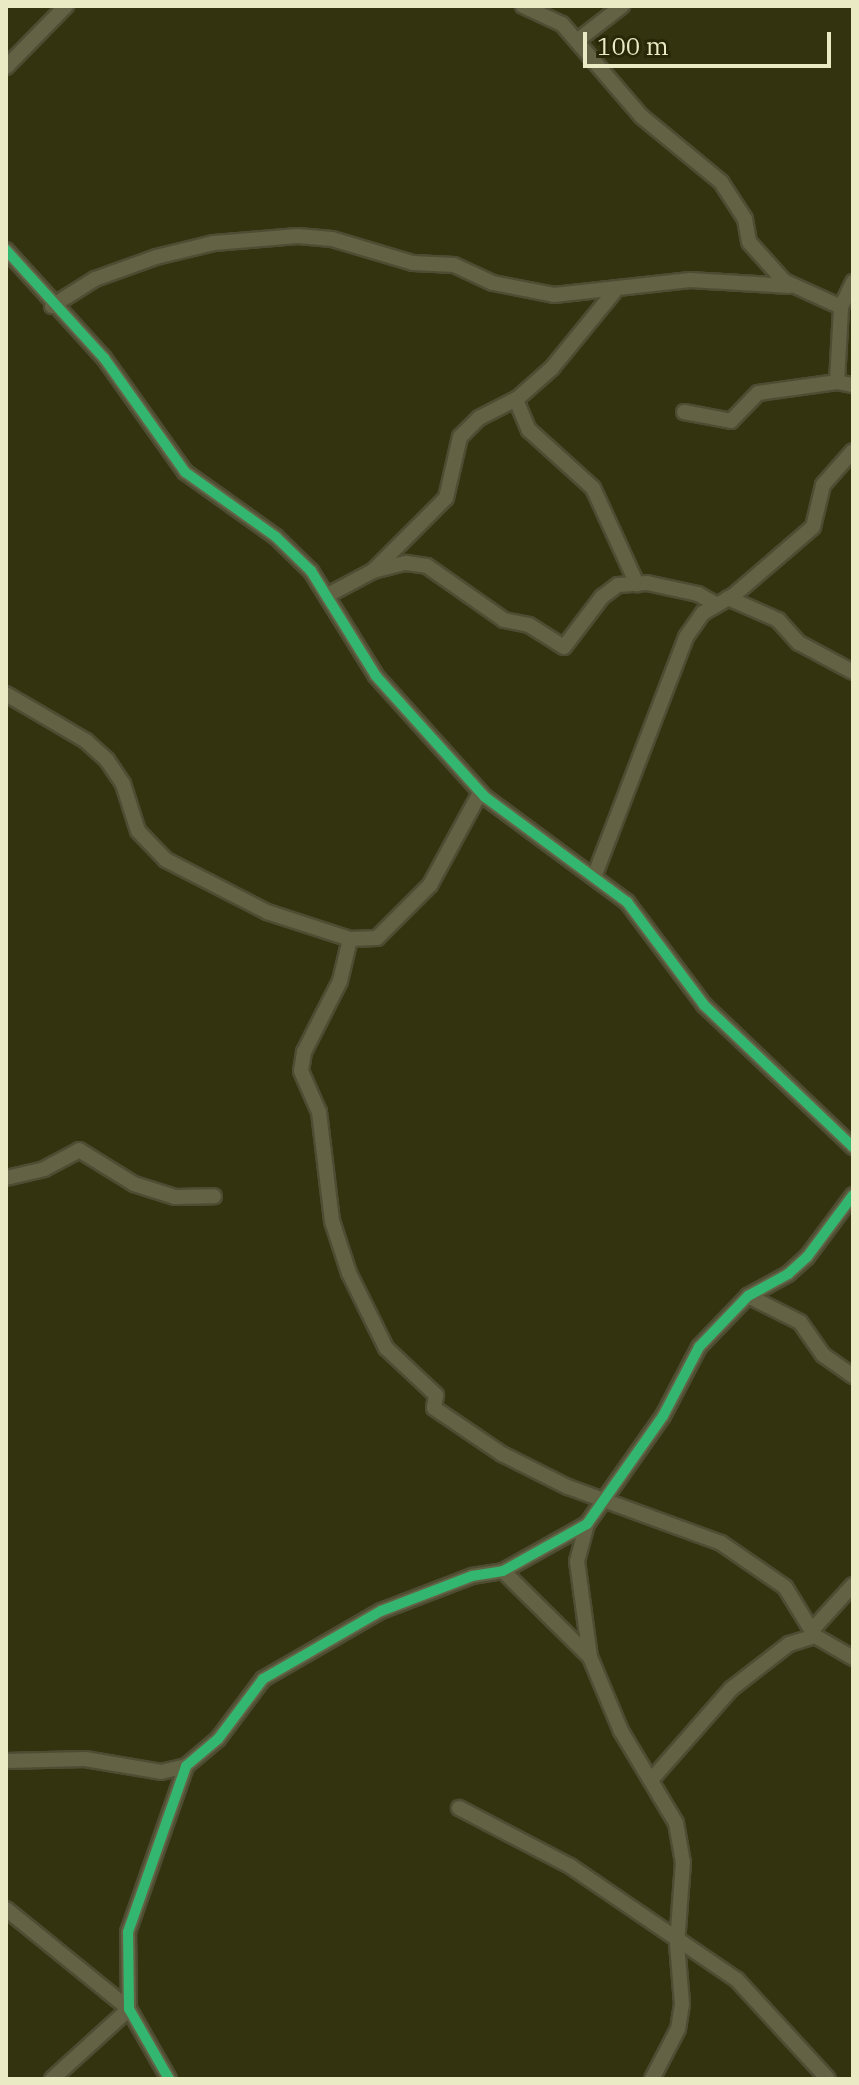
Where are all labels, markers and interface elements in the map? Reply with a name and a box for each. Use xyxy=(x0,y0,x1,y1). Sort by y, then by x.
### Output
scale bar xyxy=(587,16,835,66)
text: 100 m xyxy=(597,30,669,62)

